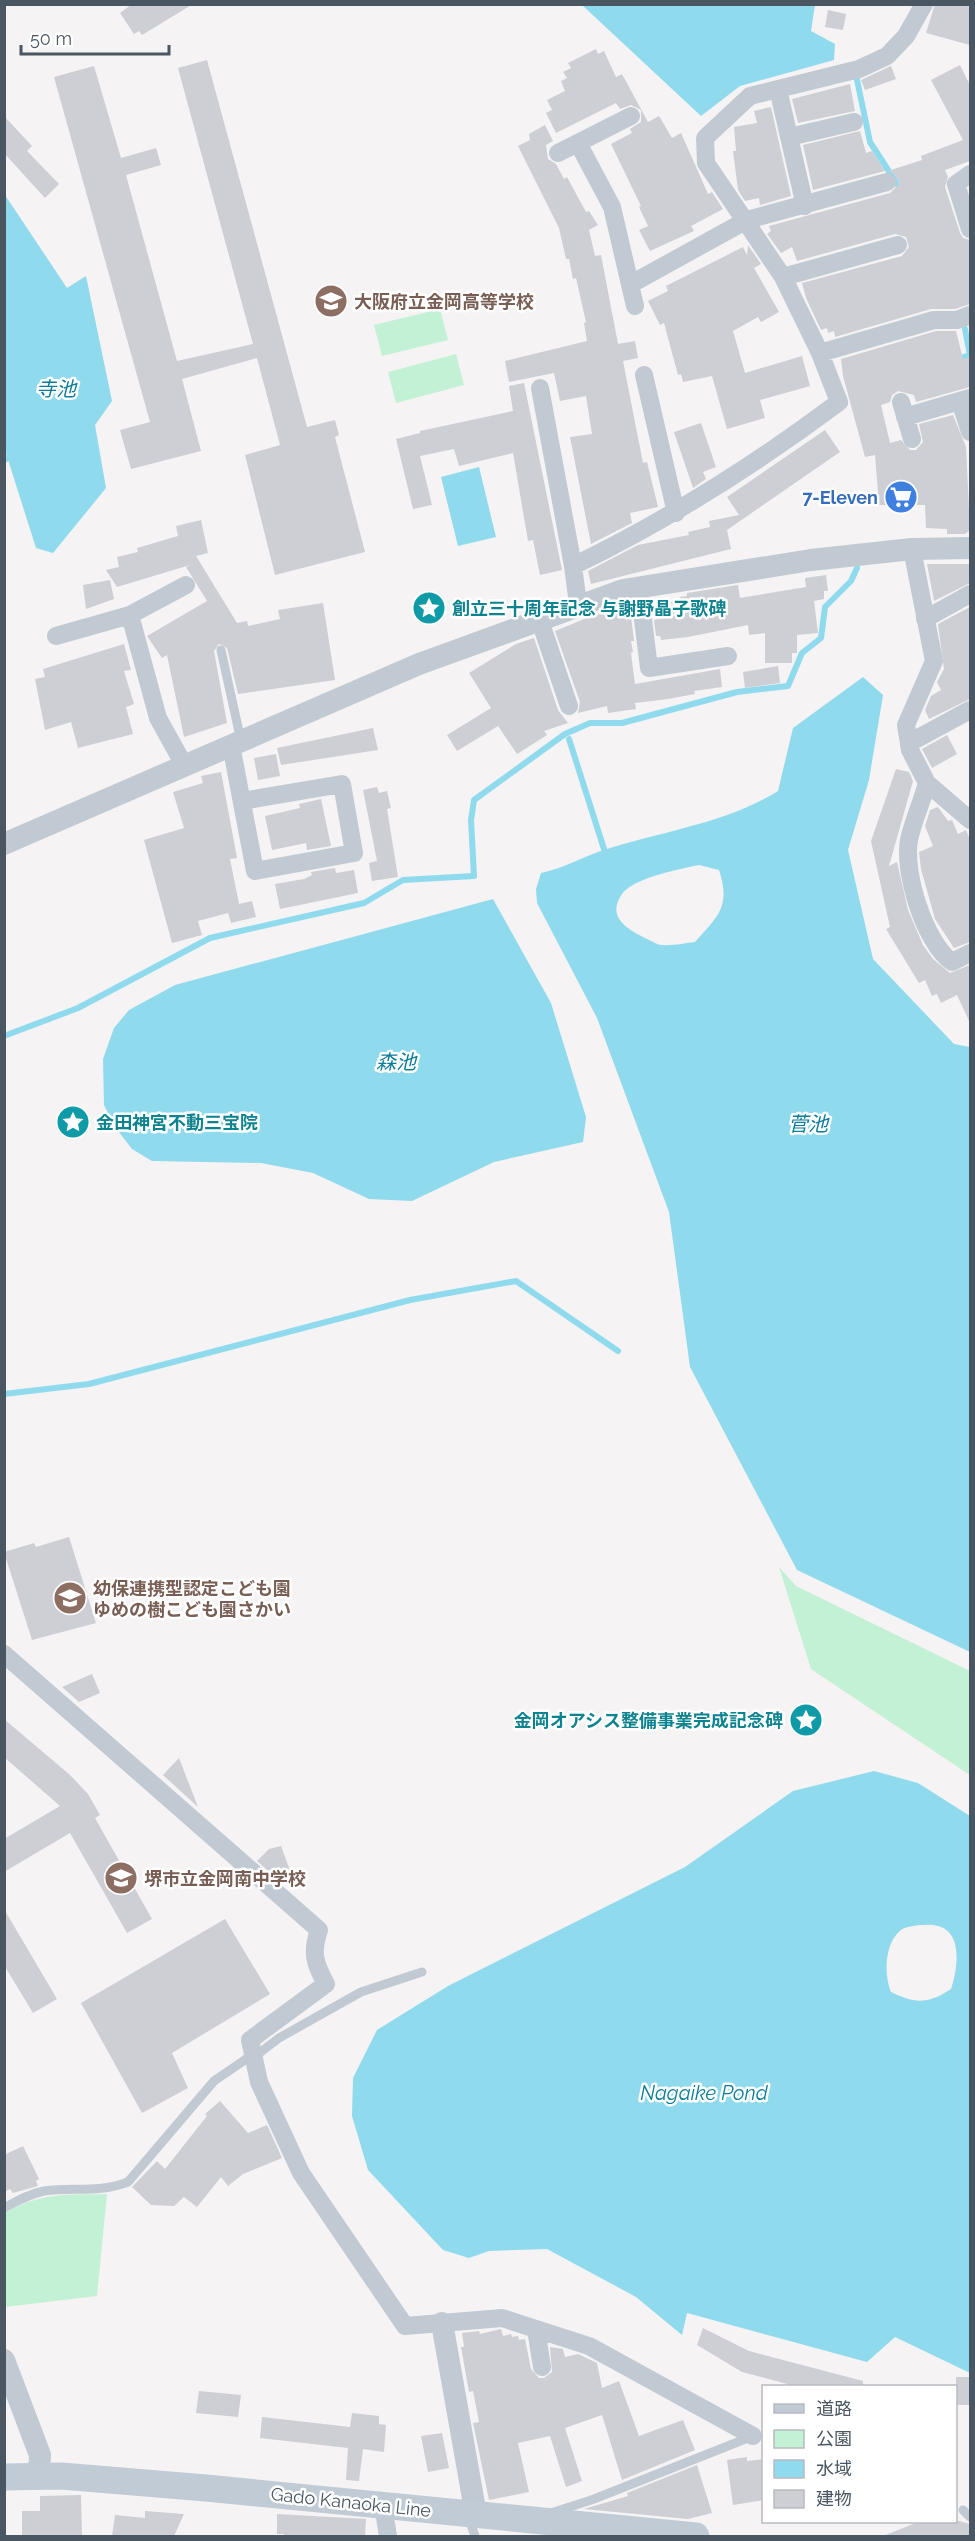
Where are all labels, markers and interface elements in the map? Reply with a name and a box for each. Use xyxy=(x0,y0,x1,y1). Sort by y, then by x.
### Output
scale bar xyxy=(21,18,170,56)
text: 50 m xyxy=(30,28,72,49)
school or university icon: 大阪府立金岡高等学校 xyxy=(313,283,349,319)
place label: 大阪府立金岡高等学校 xyxy=(354,291,534,312)
water label: 寺池 xyxy=(36,377,78,401)
supermarket icon: 7-Eleven xyxy=(883,479,919,515)
place label: 7-Eleven xyxy=(802,487,878,508)
place icon: 創立三十周年記念 与謝野晶子歌碑 xyxy=(411,590,447,626)
place label: 創立三十周年記念 与謝野晶子歌碑 xyxy=(452,598,726,619)
water label: 森池 xyxy=(376,1050,418,1074)
place icon: 金田神宮不動三宝院 xyxy=(55,1104,91,1140)
place label: 金田神宮不動三宝院 xyxy=(96,1112,258,1133)
water label: 菅池 xyxy=(788,1112,830,1136)
place label: 幼保連携型認定こども園 ゆめの樹こども園さかい xyxy=(93,1578,291,1620)
school or university icon: 幼保連携型認定こども園 ゆめの樹こども園さかい xyxy=(52,1580,88,1616)
place icon: 金岡オアシス整備事業完成記念碑 xyxy=(788,1702,824,1738)
place label: 金岡オアシス整備事業完成記念碑 xyxy=(514,1710,783,1731)
school or university icon: 堺市立金岡南中学校 xyxy=(103,1860,139,1896)
place label: 堺市立金岡南中学校 xyxy=(144,1868,306,1889)
water label: Nagaike Pond xyxy=(640,2081,769,2105)
legend xyxy=(762,2385,957,2523)
text: 道路 xyxy=(816,2398,852,2419)
text: 公園 xyxy=(816,2428,852,2449)
text: 水域 xyxy=(816,2458,852,2479)
street label: Gado Kanaoka Line xyxy=(270,2483,433,2521)
text: 建物 xyxy=(816,2488,852,2509)

